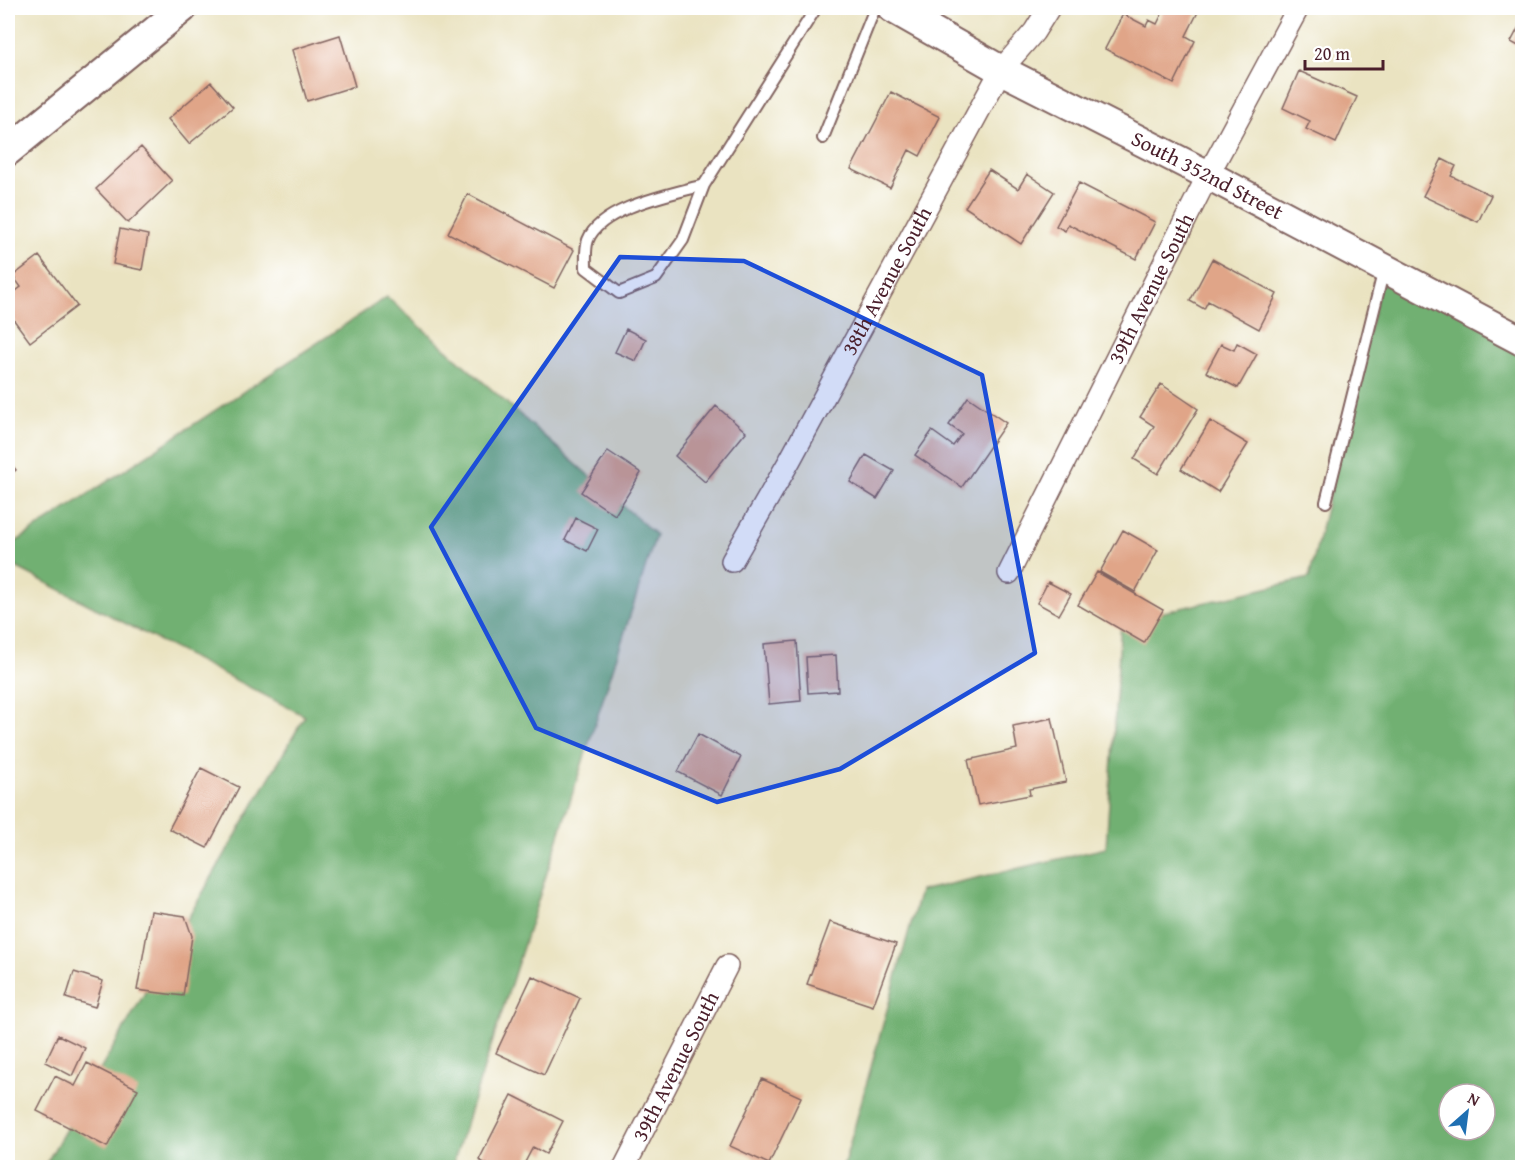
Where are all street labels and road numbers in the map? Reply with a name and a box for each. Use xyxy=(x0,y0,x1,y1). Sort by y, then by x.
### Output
street label: South 352nd Street xyxy=(1126,123,1290,227)
street label: 38th Avenue South xyxy=(834,201,939,361)
street label: 39th Avenue South xyxy=(1100,208,1202,369)
street label: 39th Avenue South xyxy=(624,986,727,1147)

